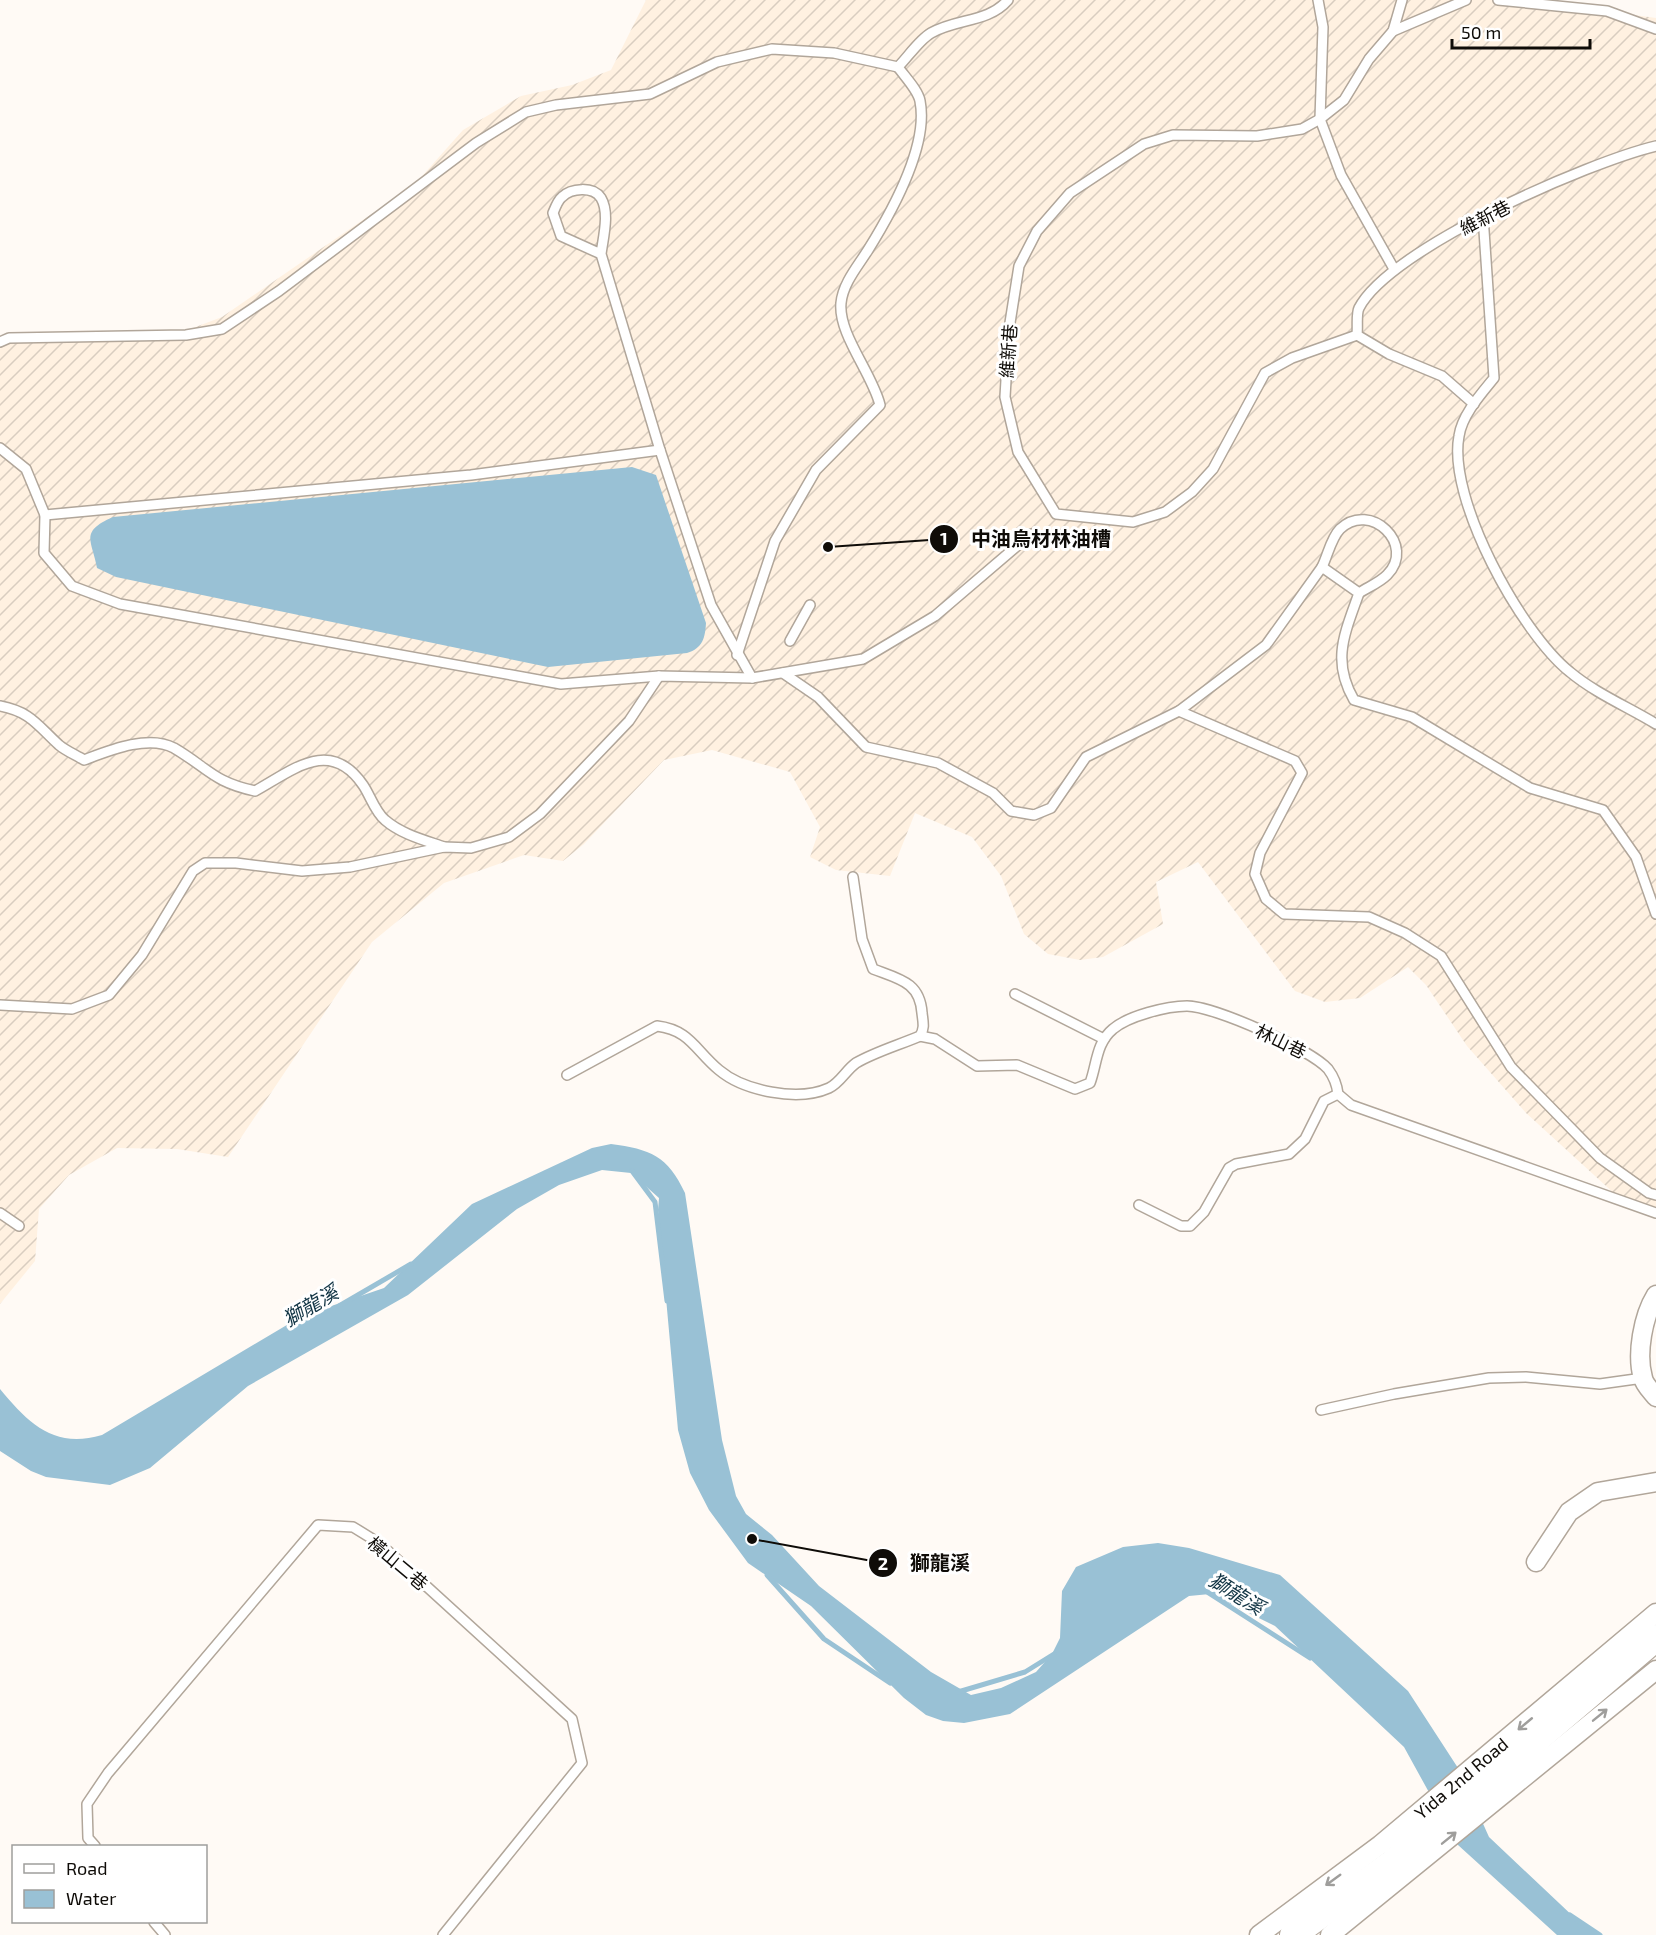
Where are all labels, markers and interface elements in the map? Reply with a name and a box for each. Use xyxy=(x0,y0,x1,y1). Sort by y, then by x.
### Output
scale bar xyxy=(1452,12,1590,50)
text: 50 m xyxy=(1461,21,1501,43)
street label: 維新巷 xyxy=(1456,195,1514,239)
street label: 維新巷 xyxy=(995,323,1021,379)
callout: 中油烏材林油槽 xyxy=(929,520,1123,558)
text: 中油烏材林油槽 xyxy=(971,526,1111,550)
text: 1 xyxy=(940,527,948,549)
street label: 林山巷 xyxy=(1252,1019,1310,1063)
water label: 獅龍溪 xyxy=(278,1278,344,1331)
street label: 橫山二巷 xyxy=(363,1531,433,1595)
callout: 獅龍溪 xyxy=(868,1544,982,1582)
text: 獅龍溪 xyxy=(910,1550,970,1574)
text: 2 xyxy=(878,1552,888,1574)
water label: 獅龍溪 xyxy=(1205,1567,1271,1621)
one-way arrow xyxy=(1592,1709,1608,1722)
one-way arrow xyxy=(1518,1717,1533,1731)
street label: Yida 2nd Road xyxy=(1410,1733,1512,1823)
one-way arrow xyxy=(1441,1832,1457,1845)
legend xyxy=(12,1845,207,1923)
text: Road xyxy=(66,1857,107,1879)
one-way arrow xyxy=(1326,1874,1342,1886)
text: Water xyxy=(66,1887,116,1909)

